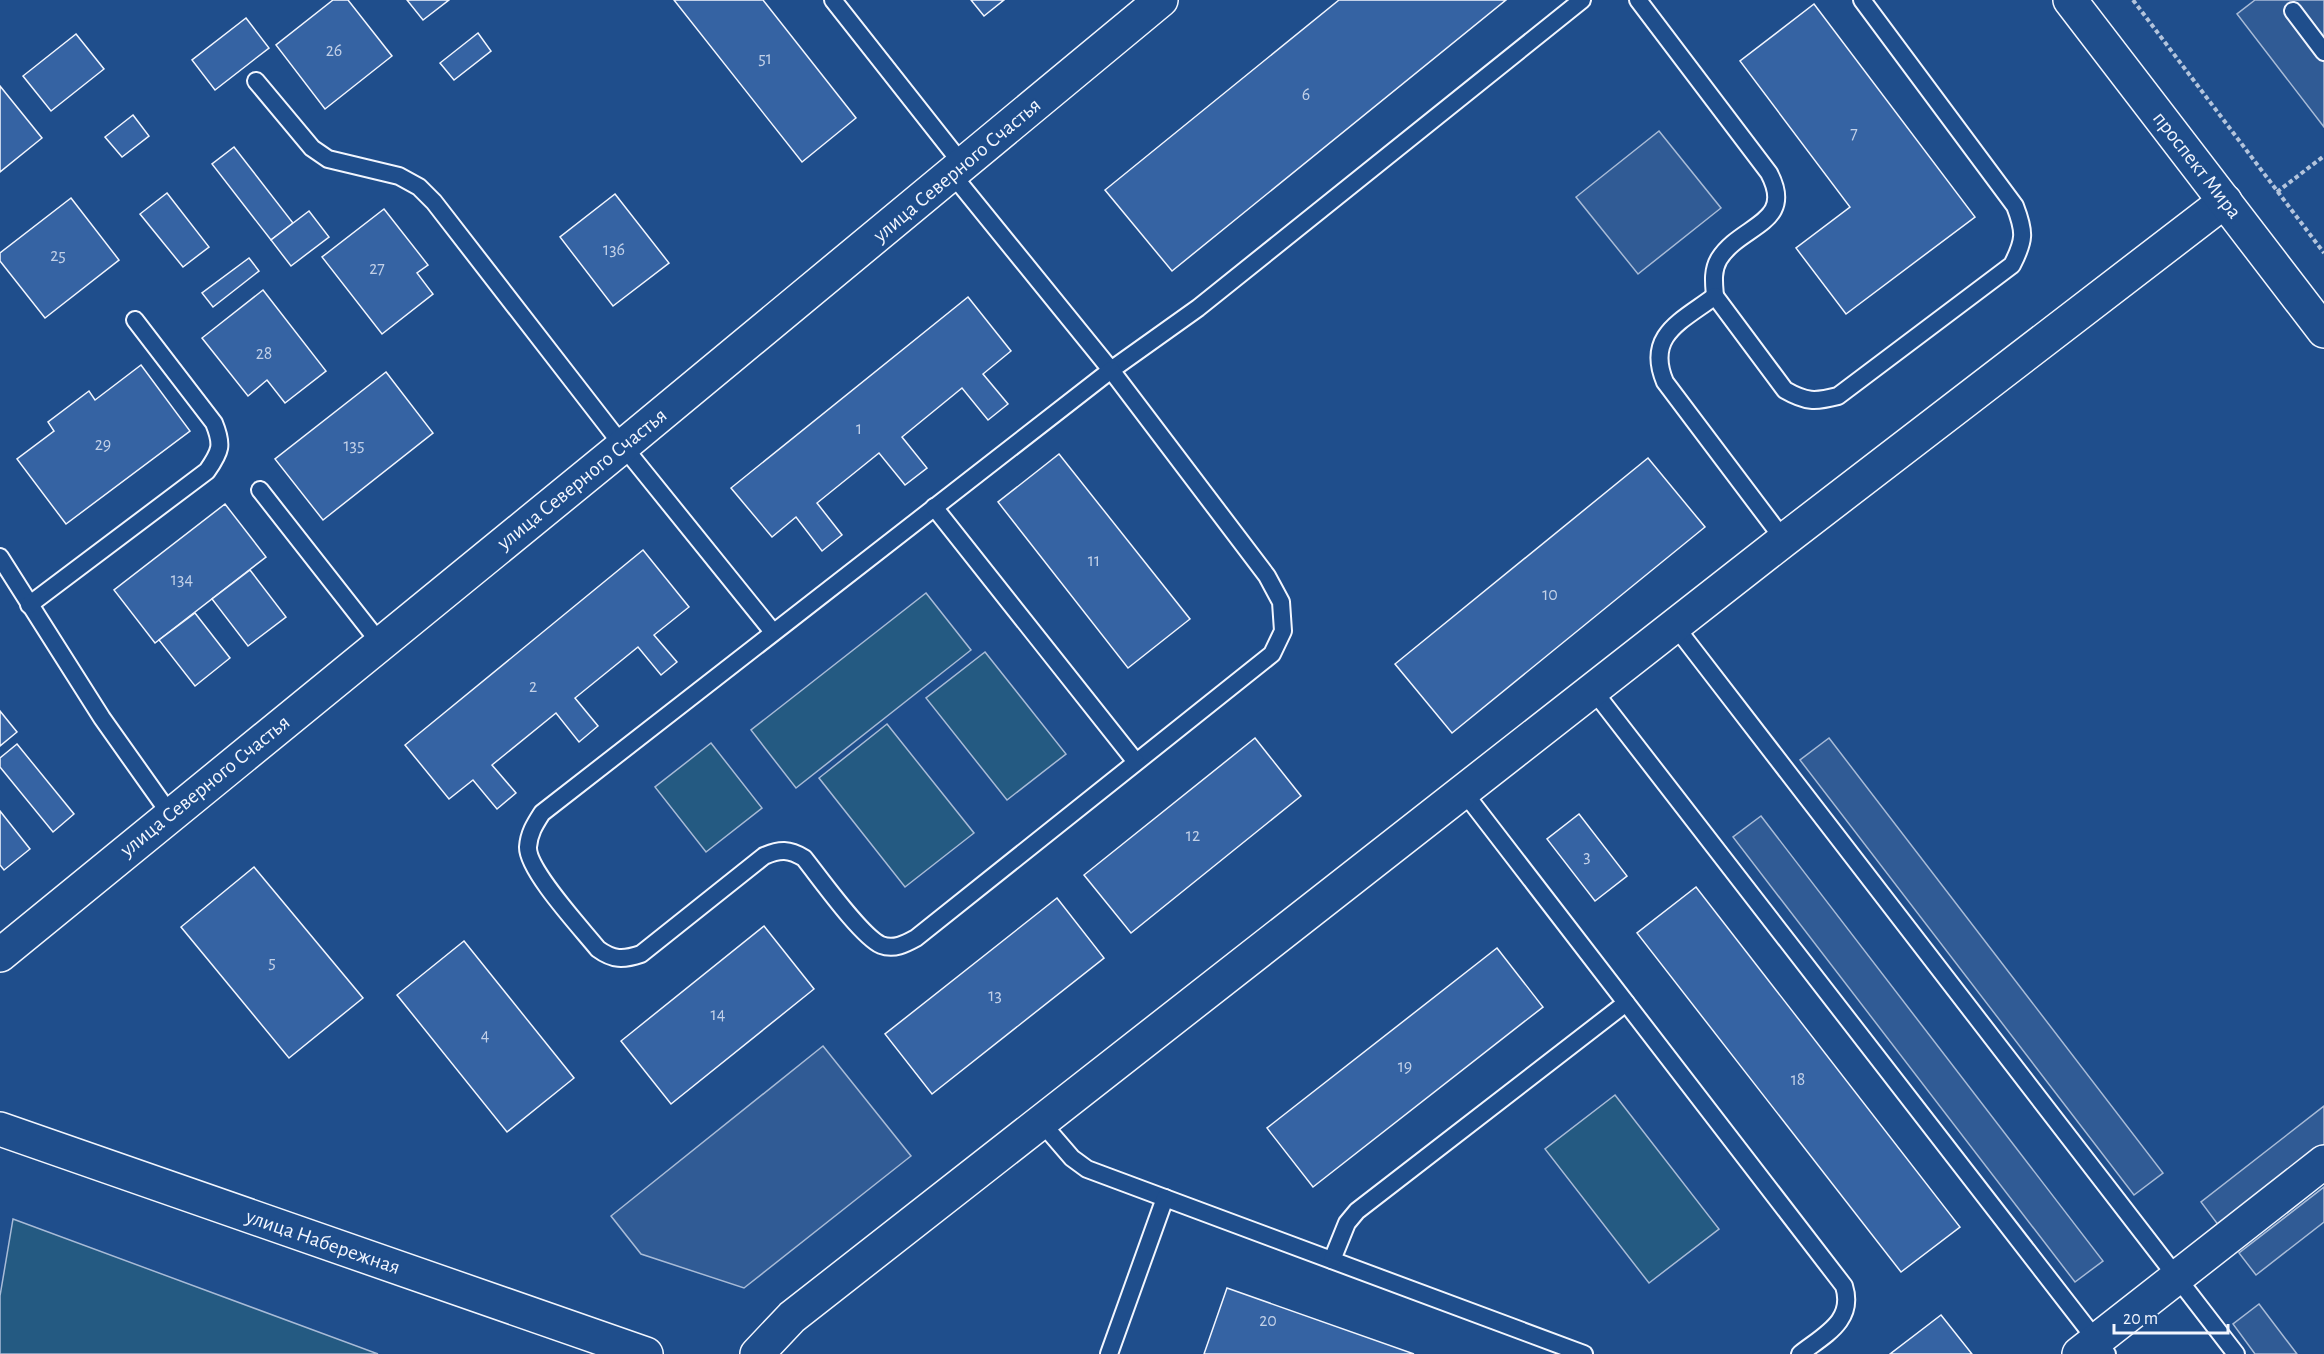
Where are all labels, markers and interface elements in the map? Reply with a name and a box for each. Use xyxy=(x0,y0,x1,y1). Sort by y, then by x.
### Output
house number: 26 xyxy=(326,42,342,60)
house number: 51 xyxy=(758,50,772,68)
house number: 6 xyxy=(1302,86,1310,104)
street label: улица Северного Счастья xyxy=(869,94,1045,247)
street label: проспект Мира xyxy=(2149,107,2245,223)
house number: 7 xyxy=(1850,125,1858,143)
house number: 136 xyxy=(603,241,625,259)
house number: 25 xyxy=(50,247,66,265)
house number: 27 xyxy=(369,260,385,278)
house number: 28 xyxy=(256,345,272,363)
street label: улица Северного Счастья xyxy=(492,404,671,554)
house number: 1 xyxy=(856,420,862,438)
house number: 29 xyxy=(95,436,111,454)
house number: 135 xyxy=(343,437,365,455)
house number: 11 xyxy=(1088,552,1100,570)
house number: 134 xyxy=(171,571,193,589)
house number: 10 xyxy=(1542,586,1558,604)
house number: 2 xyxy=(529,678,537,696)
street label: улица Северного Счастья xyxy=(115,711,294,861)
house number: 12 xyxy=(1186,827,1200,845)
house number: 3 xyxy=(1583,848,1591,866)
house number: 5 xyxy=(268,954,276,972)
house number: 13 xyxy=(988,987,1002,1005)
house number: 14 xyxy=(711,1006,726,1024)
house number: 4 xyxy=(481,1027,490,1045)
house number: 19 xyxy=(1398,1058,1412,1076)
house number: 18 xyxy=(1791,1071,1805,1089)
street label: улица Набережная xyxy=(242,1205,403,1278)
scale bar xyxy=(2114,1297,2228,1335)
text: 20 m xyxy=(2123,1310,2158,1328)
house number: 20 xyxy=(1259,1312,1277,1330)

